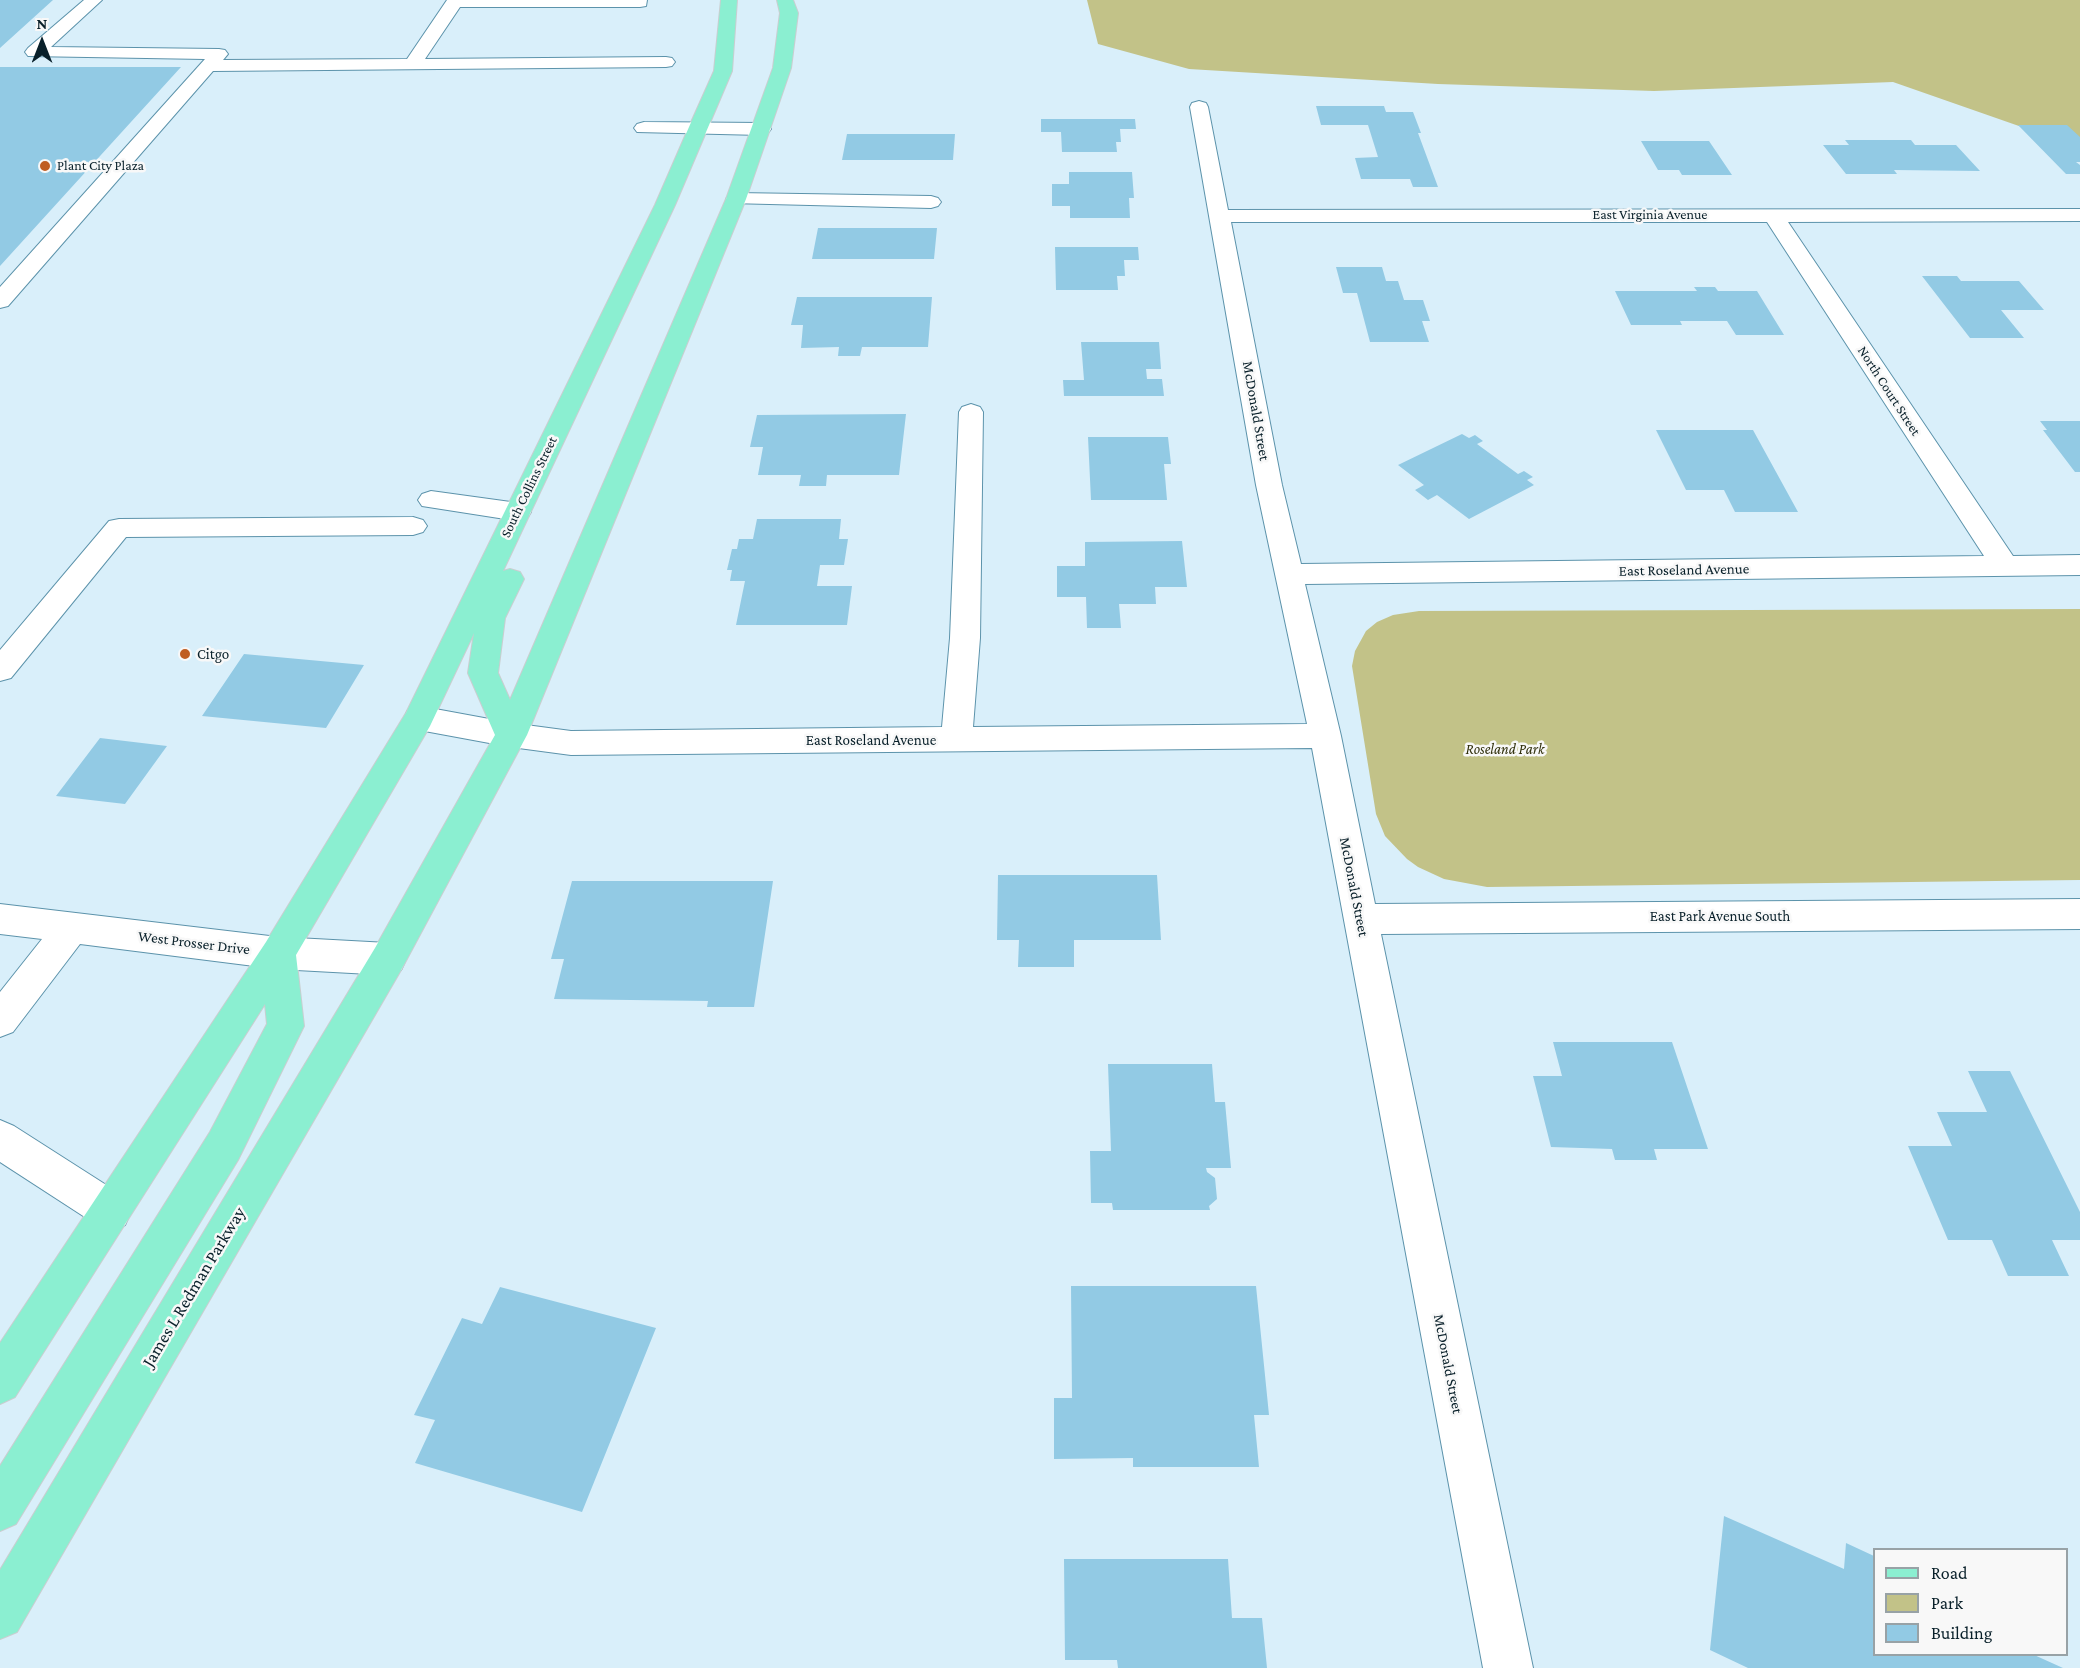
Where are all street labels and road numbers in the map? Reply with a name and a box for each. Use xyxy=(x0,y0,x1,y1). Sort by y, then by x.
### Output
street label: East Virginia Avenue xyxy=(1593,207,1707,223)
street label: North Court Street xyxy=(1854,343,1924,439)
street label: McDonald Street xyxy=(1238,360,1274,462)
street label: South Collins Street xyxy=(497,434,561,540)
street label: East Roseland Avenue xyxy=(1619,560,1749,580)
street label: East Roseland Avenue xyxy=(806,731,936,749)
street label: McDonald Street xyxy=(1336,836,1372,938)
street label: East Park Avenue South xyxy=(1650,907,1790,925)
street label: West Prosser Drive xyxy=(137,927,251,959)
street label: James L Redman Parkway xyxy=(138,1203,250,1371)
street label: McDonald Street xyxy=(1430,1313,1466,1415)

